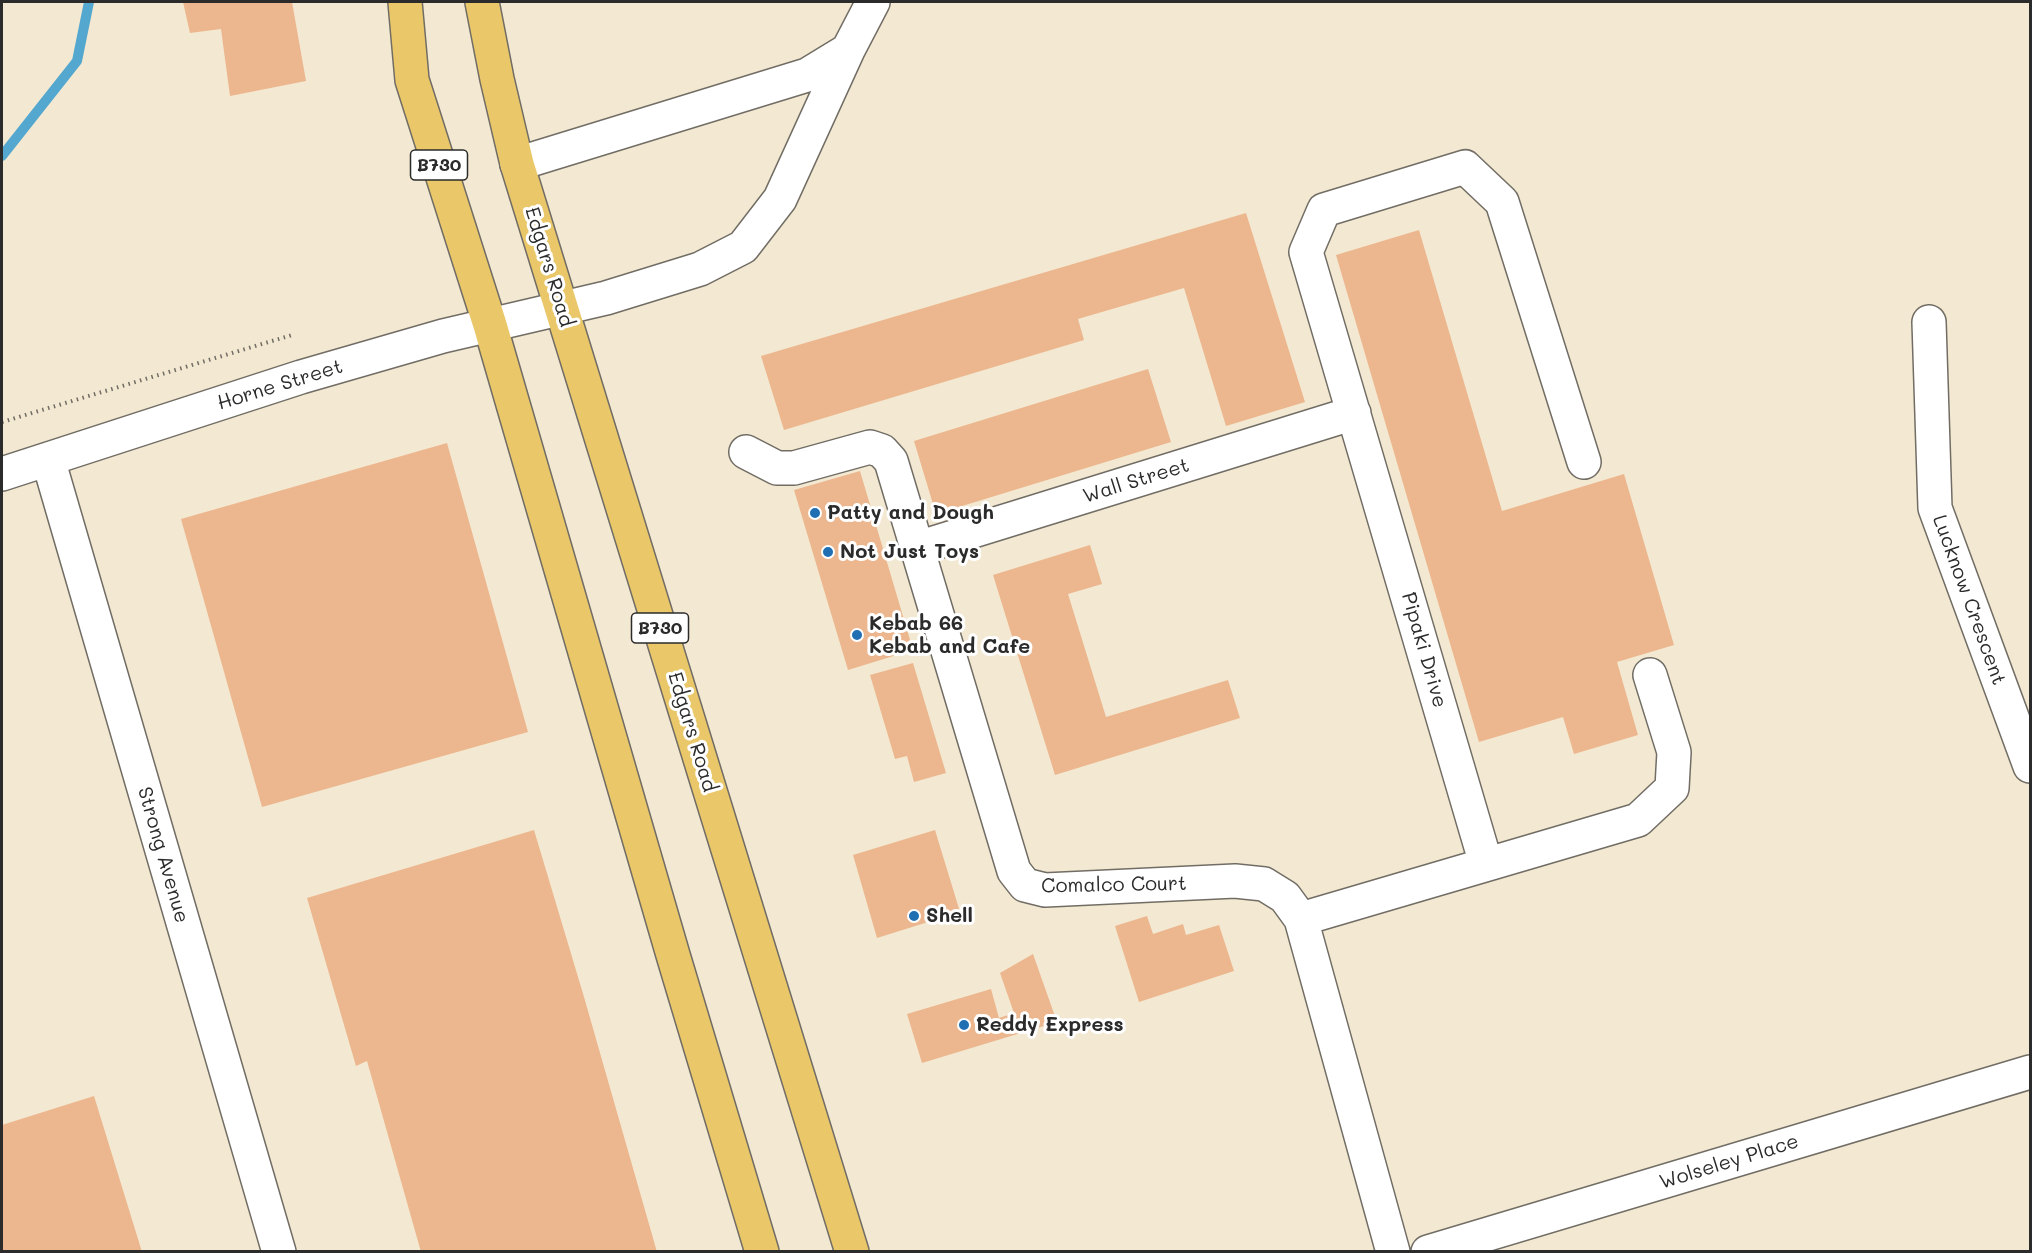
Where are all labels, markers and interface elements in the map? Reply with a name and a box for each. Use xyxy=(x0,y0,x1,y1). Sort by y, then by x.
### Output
road number: B730 xyxy=(410,150,468,180)
street label: Edgars Road xyxy=(519,204,579,330)
street label: Horne Street xyxy=(214,355,346,415)
street label: Wall Street xyxy=(1080,453,1192,509)
place label: Patty and Dough xyxy=(827,501,994,525)
marker: Patty and Dough xyxy=(808,506,822,520)
street label: Lucknow Crescent xyxy=(1927,512,2011,688)
place label: Not Just Toys xyxy=(840,540,979,564)
marker: Not Just Toys xyxy=(821,545,835,559)
street label: Pipaki Drive xyxy=(1396,589,1452,711)
place label: Kebab 66 Kebab and Cafe xyxy=(869,612,1030,659)
road number: B730 xyxy=(632,613,688,643)
marker: Kebab 66 Kebab and Cafe xyxy=(850,628,864,642)
street label: Edgars Road xyxy=(662,669,722,795)
street label: Strong Avenue xyxy=(132,784,194,926)
street label: Comalco Court xyxy=(1041,872,1187,898)
place label: Shell xyxy=(926,904,973,928)
marker: Shell xyxy=(907,909,921,923)
place label: Reddy Express xyxy=(976,1013,1124,1037)
marker: Reddy Express xyxy=(957,1018,971,1032)
street label: Wolseley Place xyxy=(1656,1129,1802,1195)

